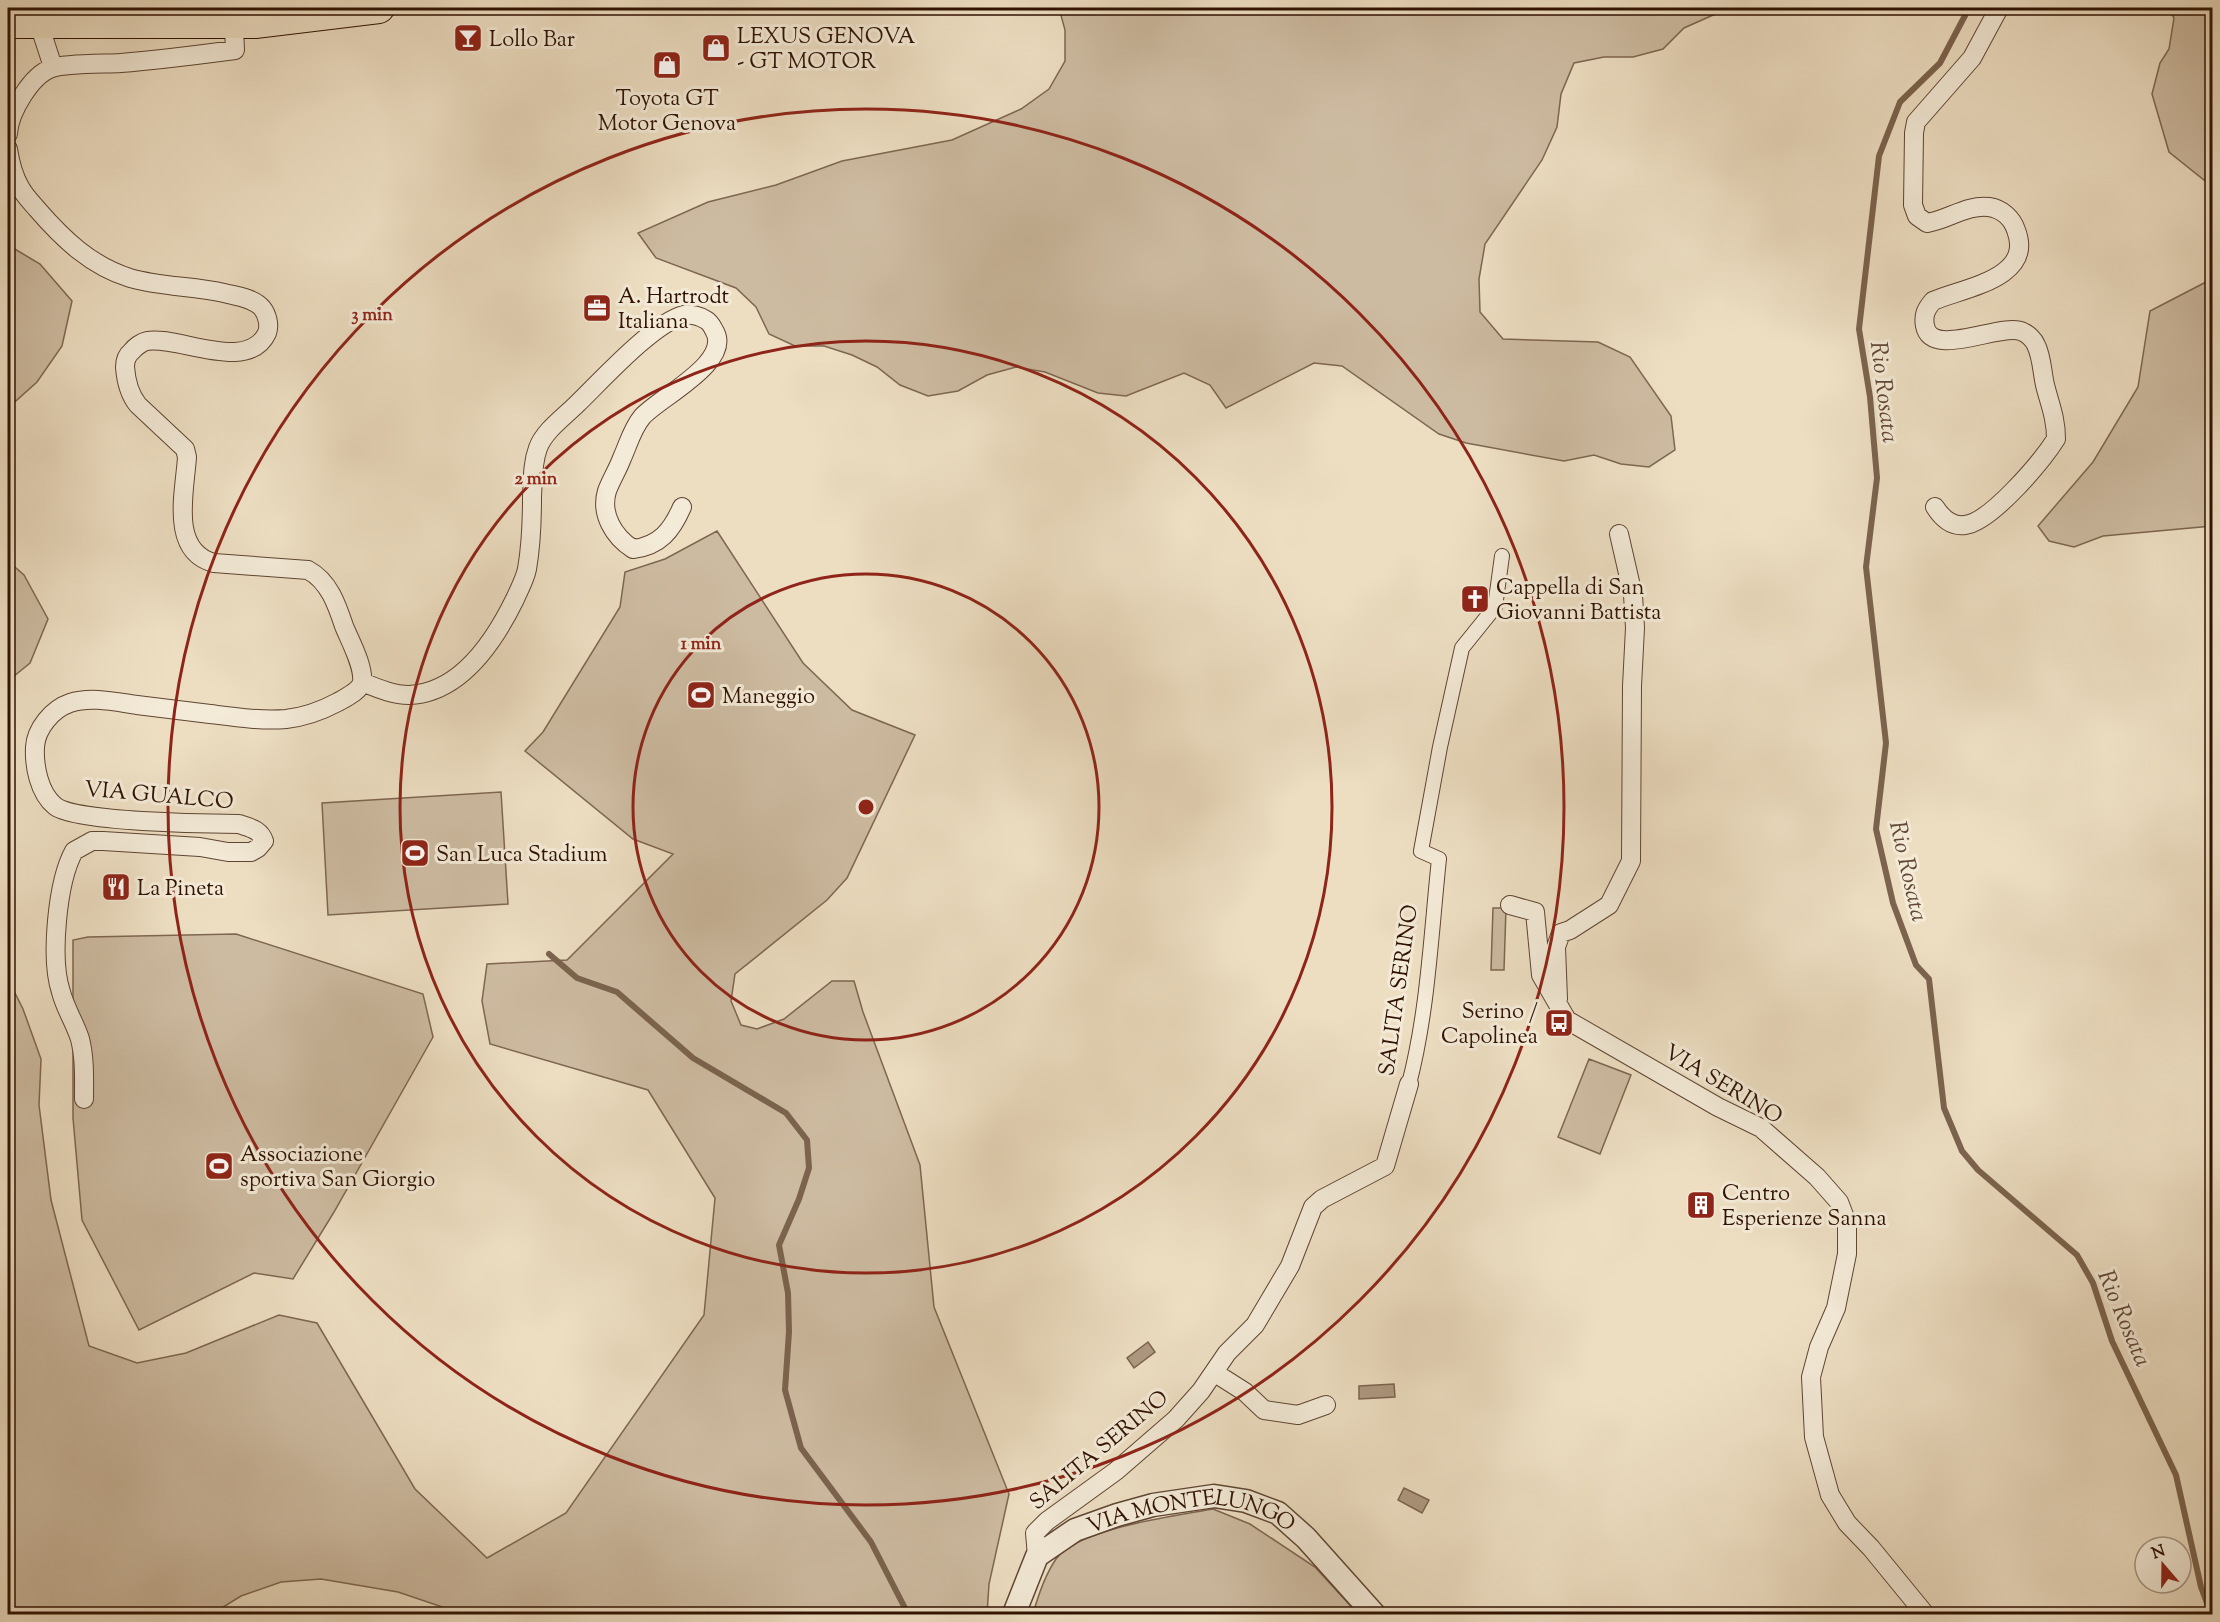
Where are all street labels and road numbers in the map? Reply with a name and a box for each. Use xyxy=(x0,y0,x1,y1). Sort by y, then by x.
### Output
street label: VIA GUALCO xyxy=(83,775,235,819)
street label: SALITA SERINO xyxy=(1372,903,1428,1078)
street label: VIA SERINO xyxy=(1657,1038,1788,1134)
street label: SALITA SERINO xyxy=(1024,1384,1176,1519)
street label: VIA MONTELUNGO xyxy=(1079,1516,1297,1546)

